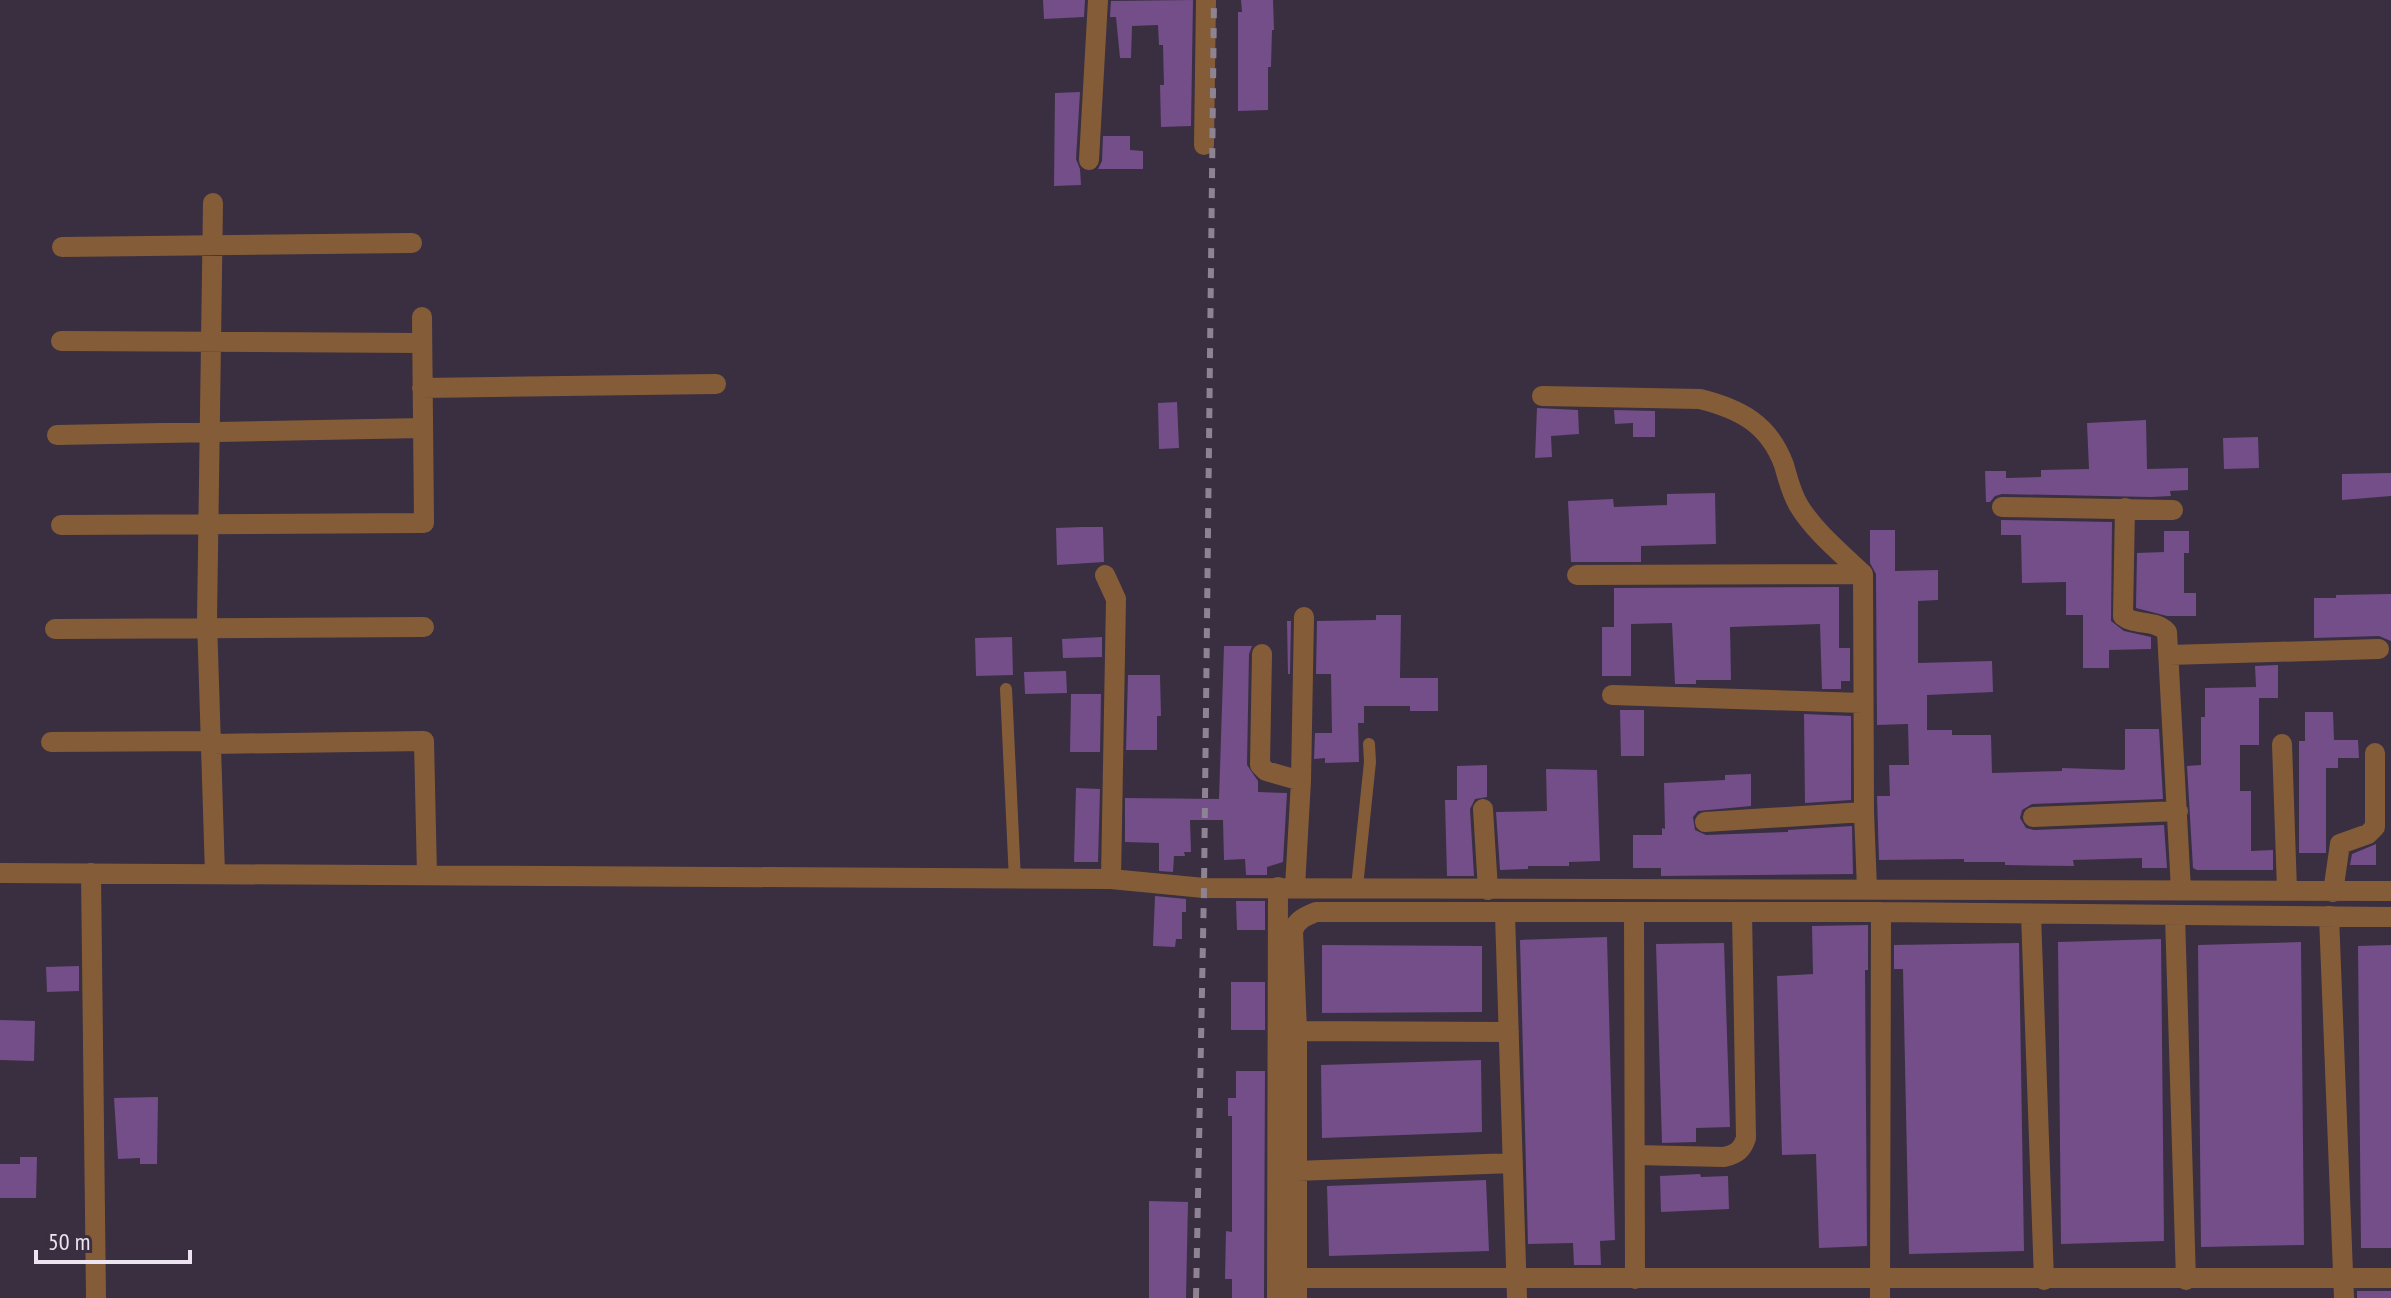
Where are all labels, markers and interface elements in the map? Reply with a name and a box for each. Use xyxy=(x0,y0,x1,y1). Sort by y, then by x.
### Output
scale bar xyxy=(36,1214,190,1264)
text: 50 m xyxy=(48,1226,90,1257)

